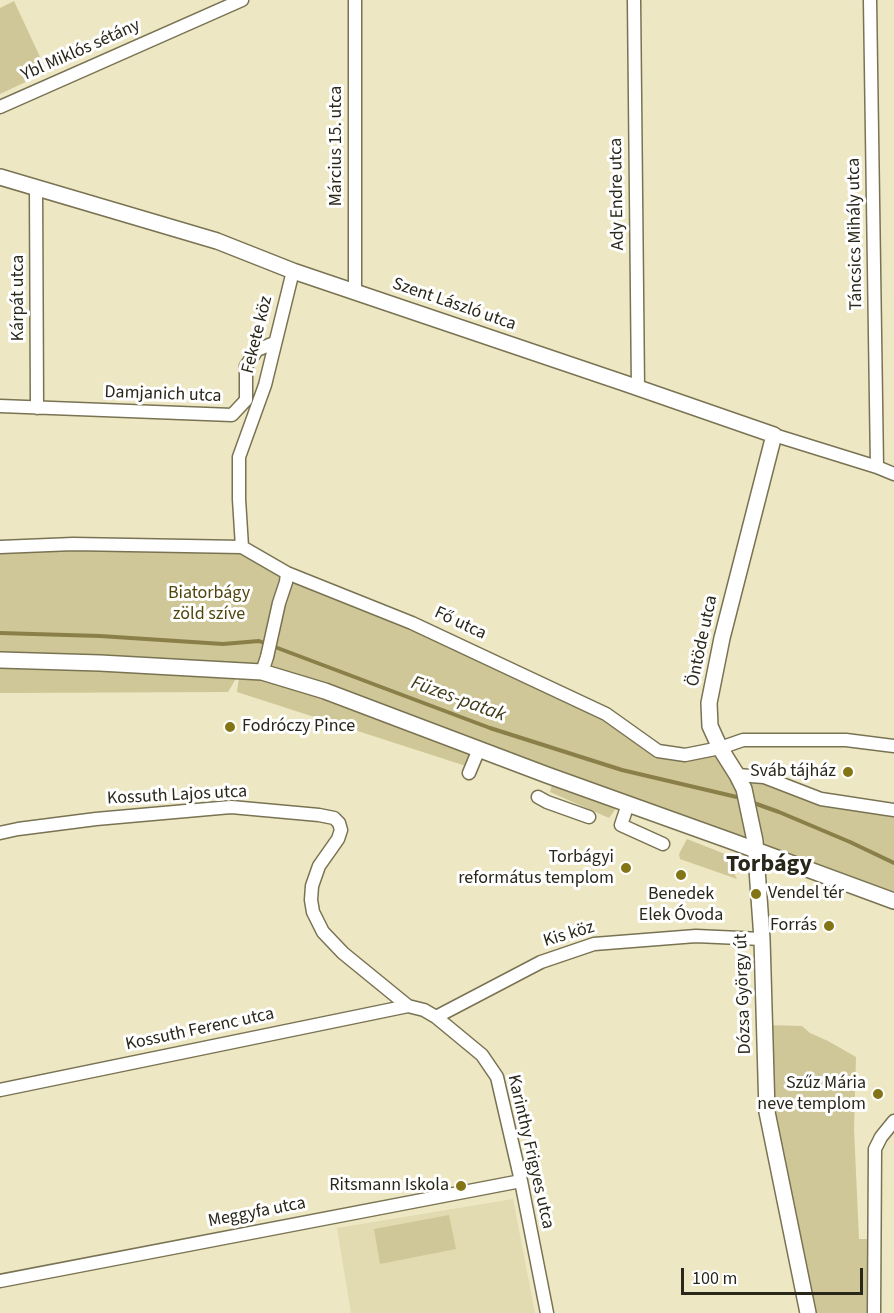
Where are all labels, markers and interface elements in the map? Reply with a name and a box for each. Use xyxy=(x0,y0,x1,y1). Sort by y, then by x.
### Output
street label: Ybl Miklós sétány xyxy=(18,15,144,87)
street label: Március 15. utca xyxy=(326,86,348,206)
street label: Ady Endre utca xyxy=(606,138,630,250)
street label: Táncsics Mihály utca xyxy=(844,158,868,310)
street label: Kárpát utca xyxy=(8,255,30,341)
street label: Szent László utca xyxy=(389,274,519,336)
street label: Fekete köz xyxy=(238,294,278,376)
street label: Damjanich utca xyxy=(104,382,222,408)
park label: Biatorbágy zöld szíve xyxy=(168,583,250,626)
street label: Öntöde utca xyxy=(683,593,723,689)
street label: Fő utca xyxy=(431,603,489,645)
water label: Füzes-patak xyxy=(407,672,509,728)
place label: Fodróczy Pince xyxy=(242,716,355,738)
marker: Fodróczy Pince xyxy=(223,720,237,734)
place label: Sváb tájház xyxy=(750,761,836,783)
marker: Sváb tájház xyxy=(841,765,855,779)
street label: Kossuth Lajos utca xyxy=(106,782,248,810)
place label: Torbágyi református templom xyxy=(458,847,614,890)
district label: Torbágy xyxy=(726,852,812,880)
marker: Torbágyi református templom xyxy=(619,861,633,875)
marker: Benedek Elek Óvoda xyxy=(674,868,688,882)
place label: Vendel tér xyxy=(768,883,844,905)
place label: Benedek Elek Óvoda xyxy=(639,884,723,926)
marker: Vendel tér xyxy=(749,887,763,901)
place label: Forrás xyxy=(770,915,817,937)
street label: Kis köz xyxy=(541,917,597,953)
marker: Forrás xyxy=(822,919,836,933)
street label: Dózsa György út xyxy=(731,933,757,1055)
street label: Kossuth Ferenc utca xyxy=(124,1004,276,1056)
street label: Karinthy Frigyes utca xyxy=(502,1073,558,1231)
place label: Szűz Mária neve templom xyxy=(757,1073,866,1116)
marker: Szűz Mária neve templom xyxy=(871,1087,885,1101)
place label: Ritsmann Iskola xyxy=(329,1175,449,1197)
marker: Ritsmann Iskola xyxy=(454,1179,468,1193)
street label: Meggyfa utca xyxy=(206,1193,308,1233)
scale bar xyxy=(684,1256,866,1294)
text: 100 m xyxy=(692,1266,737,1291)

